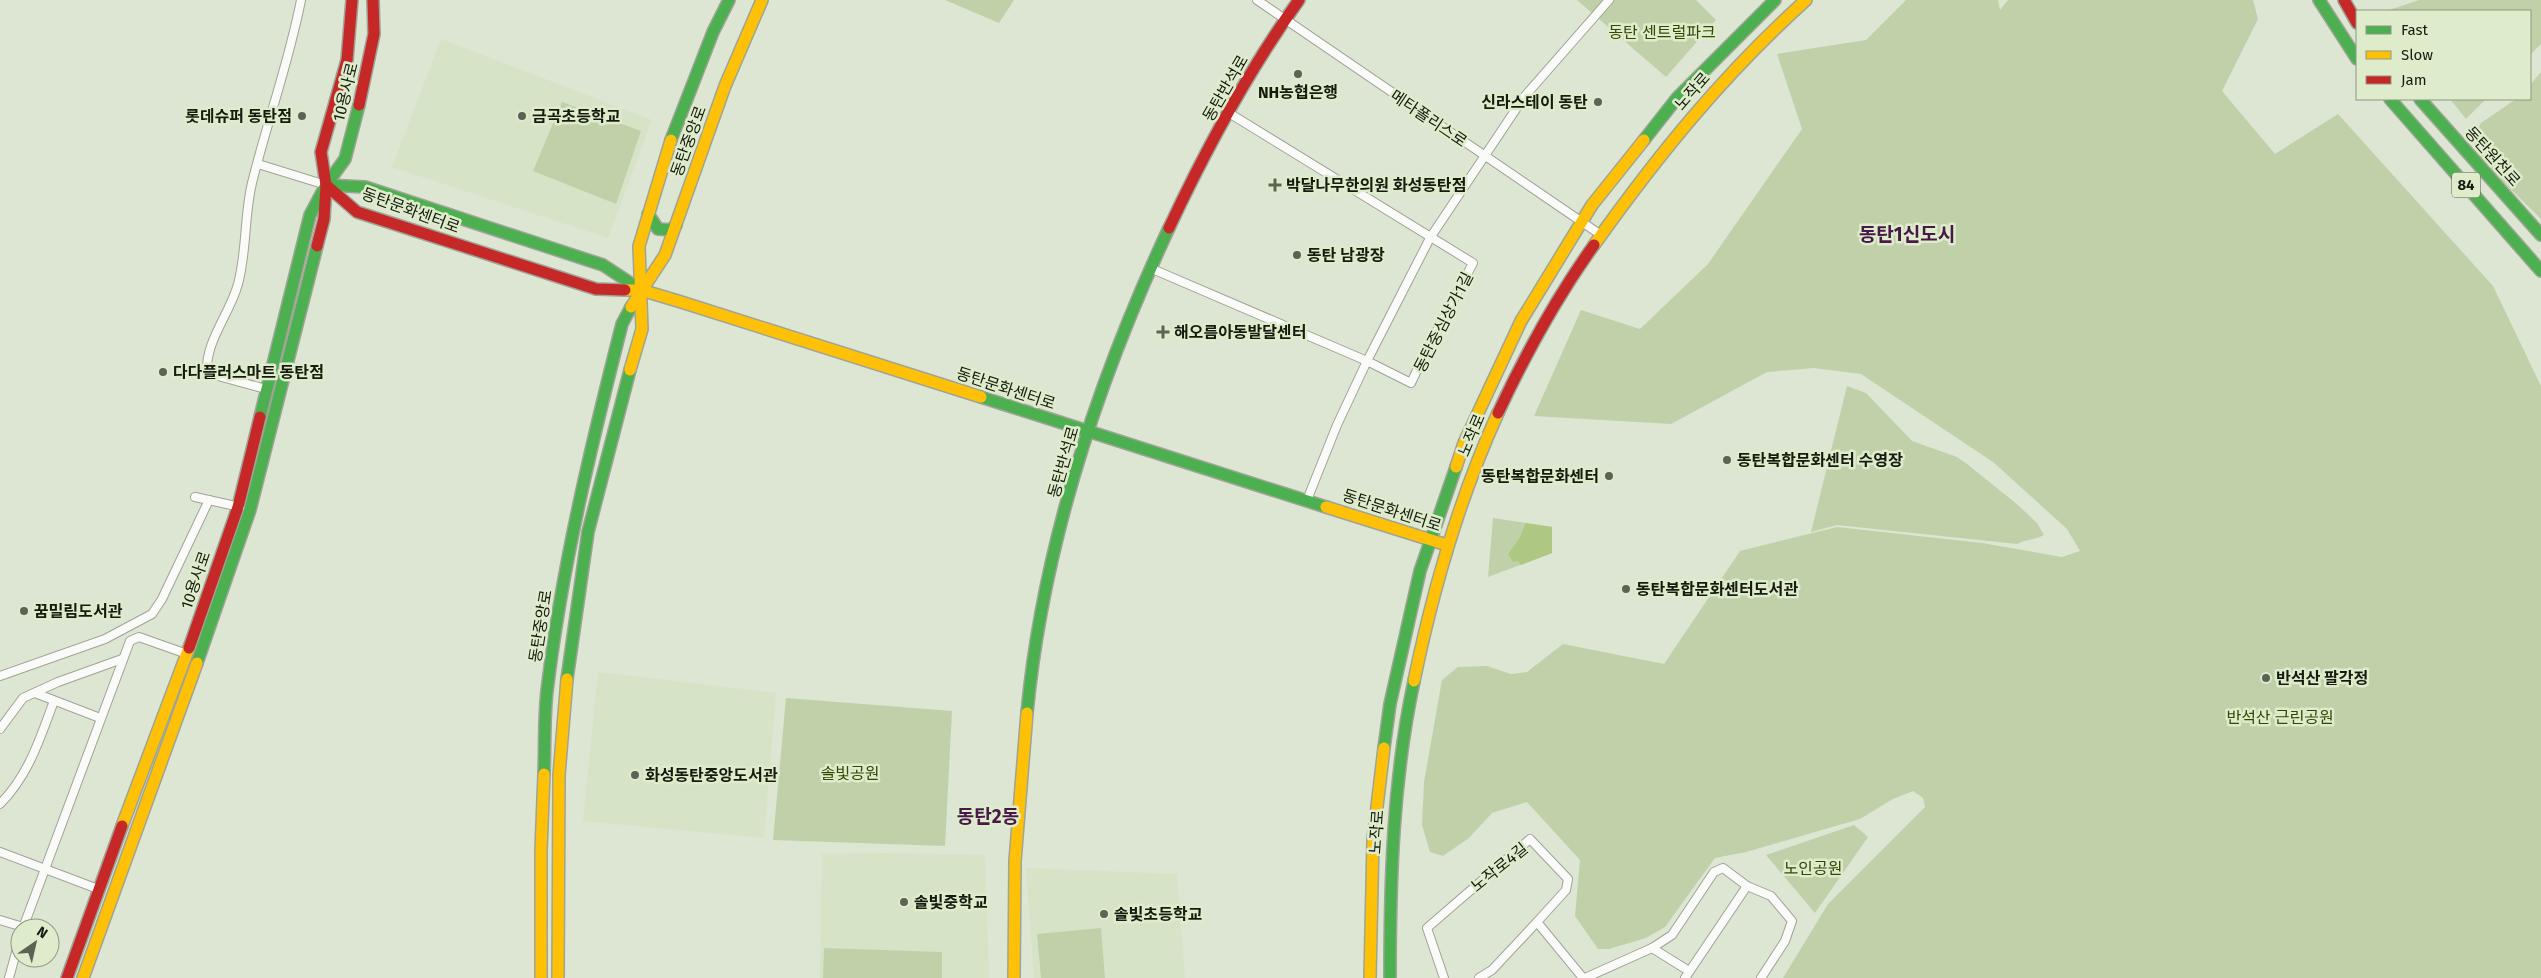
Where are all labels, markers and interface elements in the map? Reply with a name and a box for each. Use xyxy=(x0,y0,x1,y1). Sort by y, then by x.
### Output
legend xyxy=(2356,10,2531,100)
text: Fast xyxy=(2401,21,2428,39)
park label: 동탄 센트럴파크 xyxy=(1608,23,1716,42)
text: Slow xyxy=(2401,46,2433,64)
street label: 동탄반석로 xyxy=(1199,51,1252,125)
street label: 10용사로 xyxy=(329,60,362,124)
marker: NH농협은행 xyxy=(1292,68,1304,80)
street label: 노작로 xyxy=(1671,68,1714,114)
text: Jam xyxy=(2401,71,2427,89)
place label: NH농협은행 xyxy=(1258,83,1338,102)
street label: 메타폴리스로 xyxy=(1387,86,1471,151)
place label: 신라스테이 동탄 xyxy=(1481,93,1588,112)
marker: 신라스테이 동탄 xyxy=(1592,96,1604,108)
street label: 동탄중앙로 xyxy=(667,103,710,179)
place label: 롯데슈퍼 동탄점 xyxy=(185,107,292,126)
place label: 금곡초등학교 xyxy=(532,107,621,126)
marker: 롯데슈퍼 동탄점 xyxy=(296,110,308,122)
marker: 금곡초등학교 xyxy=(516,110,528,122)
street label: 동탄원천로 xyxy=(2461,123,2524,190)
road number: 84 xyxy=(2452,172,2480,198)
place label: 박달나무한의원 화성동탄점 xyxy=(1286,176,1466,195)
marker: 박달나무한의원 화성동탄점 xyxy=(1268,178,1282,192)
street label: 동탄문화센터로 xyxy=(359,184,463,237)
district label: 동탄1신도시 xyxy=(1859,223,1955,246)
place label: 동탄 남광장 xyxy=(1307,246,1385,265)
marker: 동탄 남광장 xyxy=(1291,249,1303,261)
street label: 동탄중심상가1길 xyxy=(1410,269,1477,376)
place label: 해오름아동발달센터 xyxy=(1174,323,1306,342)
marker: 해오름아동발달센터 xyxy=(1156,325,1170,339)
place label: 다다플러스마트 동탄점 xyxy=(173,363,324,382)
street label: 동탄문화센터로 xyxy=(954,364,1058,414)
marker: 다다플러스마트 동탄점 xyxy=(157,366,169,378)
street label: 노작로 xyxy=(1454,411,1489,459)
street label: 동탄반석로 xyxy=(1044,424,1083,500)
place label: 동탄복합문화센터 수영장 xyxy=(1737,451,1903,470)
marker: 동탄복합문화센터 수영장 xyxy=(1721,454,1733,466)
place label: 동탄복합문화센터 xyxy=(1481,467,1599,486)
marker: 동탄복합문화센터 xyxy=(1603,470,1615,482)
street label: 동탄문화센터로 xyxy=(1340,486,1444,536)
street label: 10용사로 xyxy=(177,548,214,612)
place label: 동탄복합문화센터도서관 xyxy=(1636,580,1798,599)
marker: 동탄복합문화센터도서관 xyxy=(1620,583,1632,595)
street label: 동탄중앙로 xyxy=(525,588,556,664)
place label: 꿈밀림도서관 xyxy=(34,602,123,621)
marker: 꿈밀림도서관 xyxy=(18,605,30,617)
place label: 반석산 팔각정 xyxy=(2276,669,2368,688)
marker: 반석산 팔각정 xyxy=(2260,672,2272,684)
park label: 반석산 근린공원 xyxy=(2226,708,2334,727)
park label: 솔빛공원 xyxy=(821,764,879,783)
place label: 화성동탄중앙도서관 xyxy=(645,766,778,785)
marker: 화성동탄중앙도서관 xyxy=(629,769,641,781)
district label: 동탄2동 xyxy=(957,805,1019,828)
street label: 노작로 xyxy=(1365,809,1388,855)
street label: 노작로4길 xyxy=(1467,839,1531,896)
park label: 노인공원 xyxy=(1784,859,1842,878)
place label: 솔빛중학교 xyxy=(914,893,988,912)
marker: 솔빛중학교 xyxy=(898,896,910,908)
place label: 솔빛초등학교 xyxy=(1114,905,1203,924)
marker: 솔빛초등학교 xyxy=(1098,908,1110,920)
north arrow xyxy=(10,918,60,968)
text: N xyxy=(33,923,51,942)

